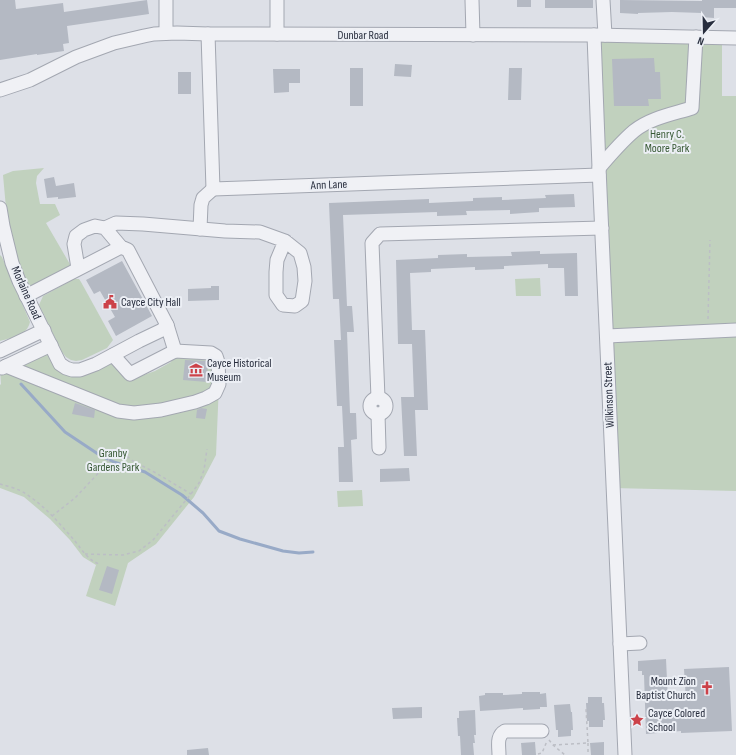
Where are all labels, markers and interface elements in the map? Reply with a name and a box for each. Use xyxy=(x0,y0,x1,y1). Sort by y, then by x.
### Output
north arrow xyxy=(684,12,724,52)
street label: Dunbar Road xyxy=(338,28,389,43)
text: N xyxy=(696,34,706,48)
park label: Henry C. Moore Park xyxy=(645,127,690,156)
street label: Ann Lane xyxy=(309,177,348,193)
street label: Morlaine Road xyxy=(8,264,44,322)
public building icon: Cayce City Hall xyxy=(102,294,118,310)
place label: Cayce City Hall xyxy=(121,295,181,310)
place label: Cayce Historical Museum xyxy=(207,356,272,385)
street label: Wilkinson Street xyxy=(600,361,618,428)
museum icon: Cayce Historical Museum xyxy=(188,362,204,378)
park label: Granby Gardens Park xyxy=(87,446,140,475)
place label: Mount Zion Baptist Church xyxy=(636,674,696,703)
church icon: Mount Zion Baptist Church xyxy=(699,680,715,696)
place label: Cayce Colored School xyxy=(648,706,705,735)
place icon: Cayce Colored School xyxy=(629,712,645,728)

